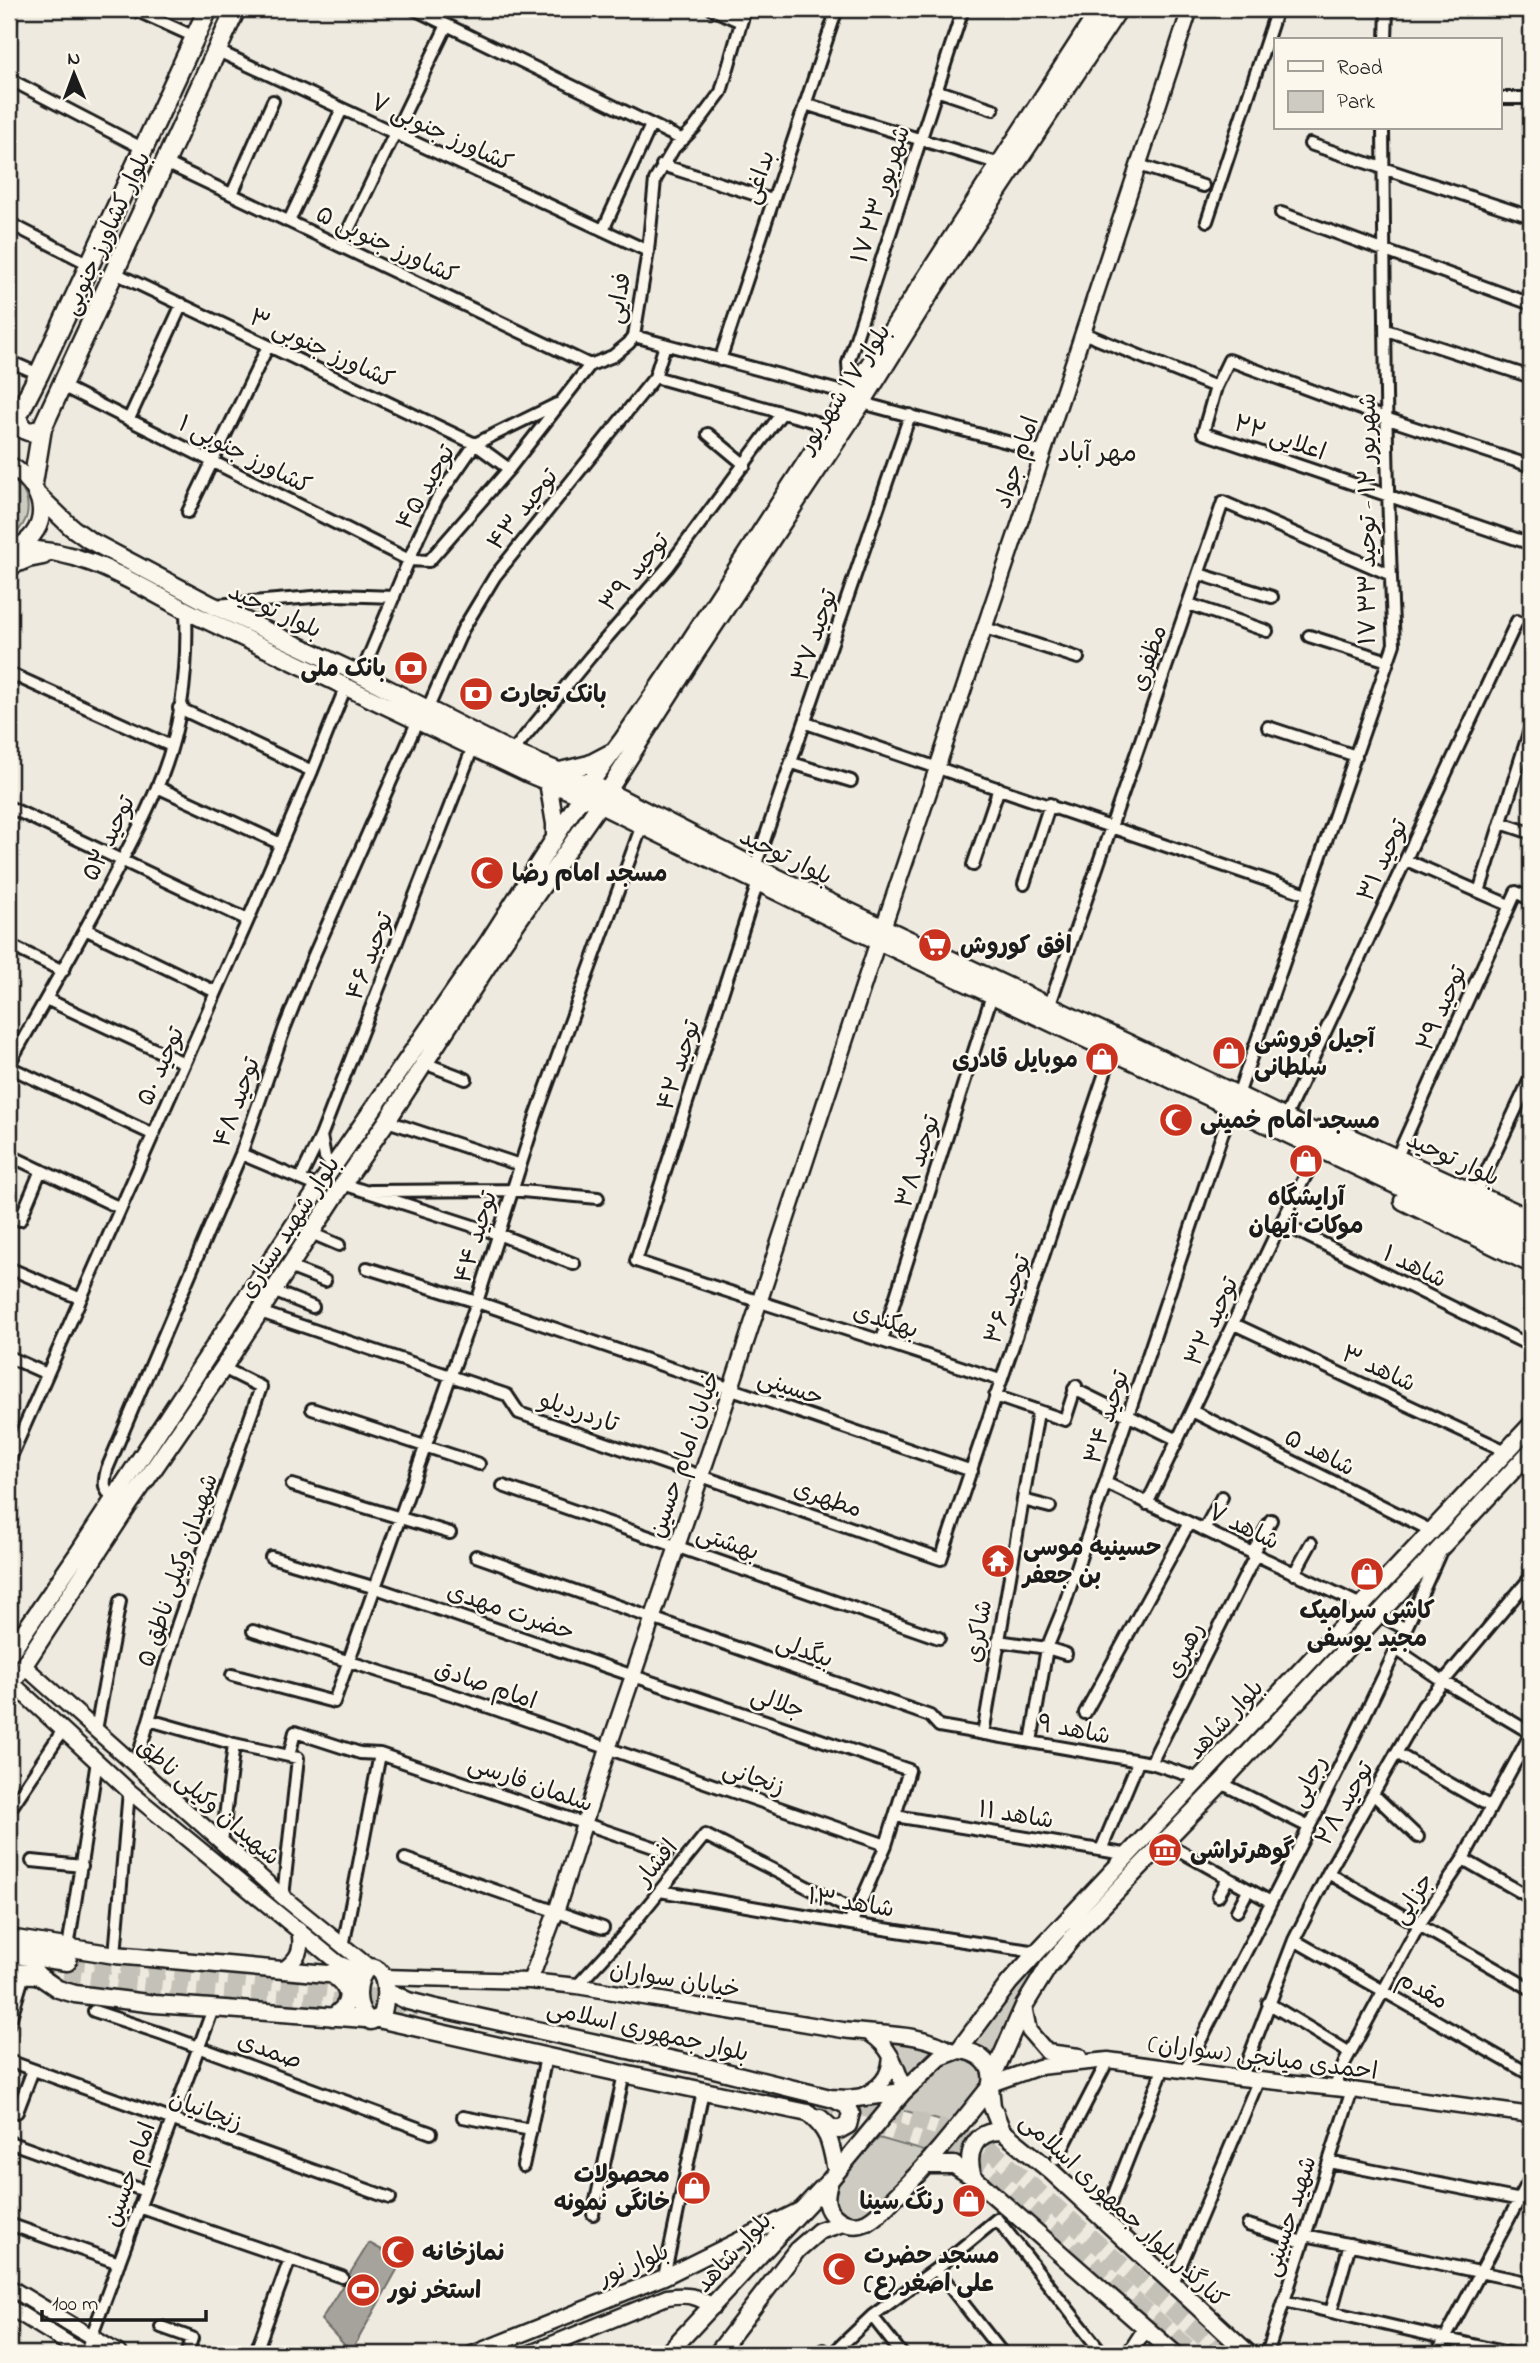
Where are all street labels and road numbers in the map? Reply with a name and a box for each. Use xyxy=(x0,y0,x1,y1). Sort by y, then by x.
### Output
street label: کشاورز جنوبی ۷ xyxy=(364,86,518,183)
street label: ۱۷ شهریور ۲۳ xyxy=(844,121,921,268)
street label: بلوار کشاورز جنوبی xyxy=(55,146,162,322)
street label: بداغی xyxy=(735,146,786,209)
street label: کشاورز جنوبی ۵ xyxy=(309,198,463,294)
street label: فدایی xyxy=(599,270,642,327)
street label: کشاورز جنوبی ۳ xyxy=(243,301,399,399)
street label: بلوار ۱۷ شهریور xyxy=(790,318,901,463)
street label: ۱۷ شهریور ۱۲ - توحید ۳۳ xyxy=(1352,393,1387,645)
street label: اعلایی ۲۲ xyxy=(1228,407,1330,471)
street label: کشاورز جنوبی ۱ xyxy=(171,408,317,505)
street label: امام جواد xyxy=(987,412,1050,514)
street label: توحید ۴۵ xyxy=(389,438,466,538)
street label: توحید ۴۳ xyxy=(480,461,569,559)
street label: توحید ۳۹ xyxy=(592,526,680,621)
street label: بلوار توحید xyxy=(221,575,326,649)
street label: توحید ۳۷ xyxy=(784,584,849,687)
street label: مظفری xyxy=(1123,621,1178,697)
street label: توحید ۵۲ xyxy=(75,790,146,888)
street label: توحید ۳۱ xyxy=(1350,813,1419,908)
street label: بلوار توحید xyxy=(732,821,837,896)
street label: توحید ۴۶ xyxy=(339,907,404,1006)
street label: توحید ۲۹ xyxy=(1409,960,1478,1057)
street label: توحید ۴۲ xyxy=(649,1015,712,1116)
street label: توحید ۵۰ xyxy=(129,1021,196,1112)
street label: توحید ۴۸ xyxy=(206,1052,271,1153)
street label: توحید ۳۸ xyxy=(888,1110,951,1213)
street label: بلوار توحید xyxy=(1399,1123,1504,1197)
street label: بلوار شهید ستاری xyxy=(232,1150,350,1307)
street label: توحید ۴۴ xyxy=(447,1186,508,1288)
street label: شاهد ۱ xyxy=(1376,1238,1452,1299)
street label: توحید ۳۶ xyxy=(977,1249,1042,1350)
street label: توحید ۳۲ xyxy=(1177,1271,1250,1373)
street label: بهکندی xyxy=(848,1295,923,1349)
street label: شاهد ۳ xyxy=(1335,1338,1421,1403)
street label: حسینی xyxy=(753,1362,828,1417)
street label: توحید ۳۴ xyxy=(1077,1365,1140,1469)
street label: خیابان امام حسین xyxy=(641,1366,731,1543)
street label: تاردردیلو xyxy=(533,1383,623,1444)
street label: شاهد ۵ xyxy=(1277,1422,1360,1487)
street label: شهیدان وکیلی ناطق ۵ xyxy=(130,1469,229,1672)
street label: مطهری xyxy=(788,1472,866,1528)
street label: شاهد ۷ xyxy=(1201,1496,1285,1561)
street label: بهشتی xyxy=(691,1517,763,1571)
street label: حضرت مهدی xyxy=(442,1575,579,1652)
street label: شاکری xyxy=(958,1597,1003,1666)
street label: رهبری xyxy=(1158,1617,1215,1685)
street label: بیگدلی xyxy=(771,1626,838,1679)
street label: امام صادق xyxy=(429,1653,541,1720)
street label: بلوار شاهد xyxy=(1180,1672,1273,1769)
street label: جلالی xyxy=(746,1679,809,1730)
street label: شاهد ۹ xyxy=(1034,1707,1113,1756)
street label: شهیدان وکیلی ناطق xyxy=(128,1731,287,1875)
street label: سلمان فارسی xyxy=(463,1748,597,1823)
street label: رجایی xyxy=(1283,1750,1338,1814)
street label: زنجانی xyxy=(718,1753,789,1806)
street label: توحید ۲۸ xyxy=(1308,1755,1385,1853)
street label: شاهد ۱۱ xyxy=(975,1793,1056,1840)
street label: افشار xyxy=(627,1833,688,1896)
street label: جزایی xyxy=(1384,1866,1444,1932)
street label: شاهد ۱۳ xyxy=(805,1880,896,1929)
street label: خیابان سواران xyxy=(607,1954,742,2009)
street label: مقدم xyxy=(1390,1963,1454,2020)
street label: بلوار جمهوری اسلامی xyxy=(543,1992,752,2073)
street label: صمدی xyxy=(232,2025,306,2080)
street label: احمدی میانجی (سواران) xyxy=(1146,2028,1380,2091)
street label: زنجانیان xyxy=(163,2083,247,2142)
street label: کنارگذر بلوار جمهوری اسلامی xyxy=(1010,2106,1234,2318)
street label: امام حسین xyxy=(96,2117,167,2232)
street label: شهید حسینی xyxy=(1255,2152,1327,2282)
street label: بلوار شاهد xyxy=(688,2205,781,2302)
street label: بلوار نور xyxy=(592,2236,675,2297)

